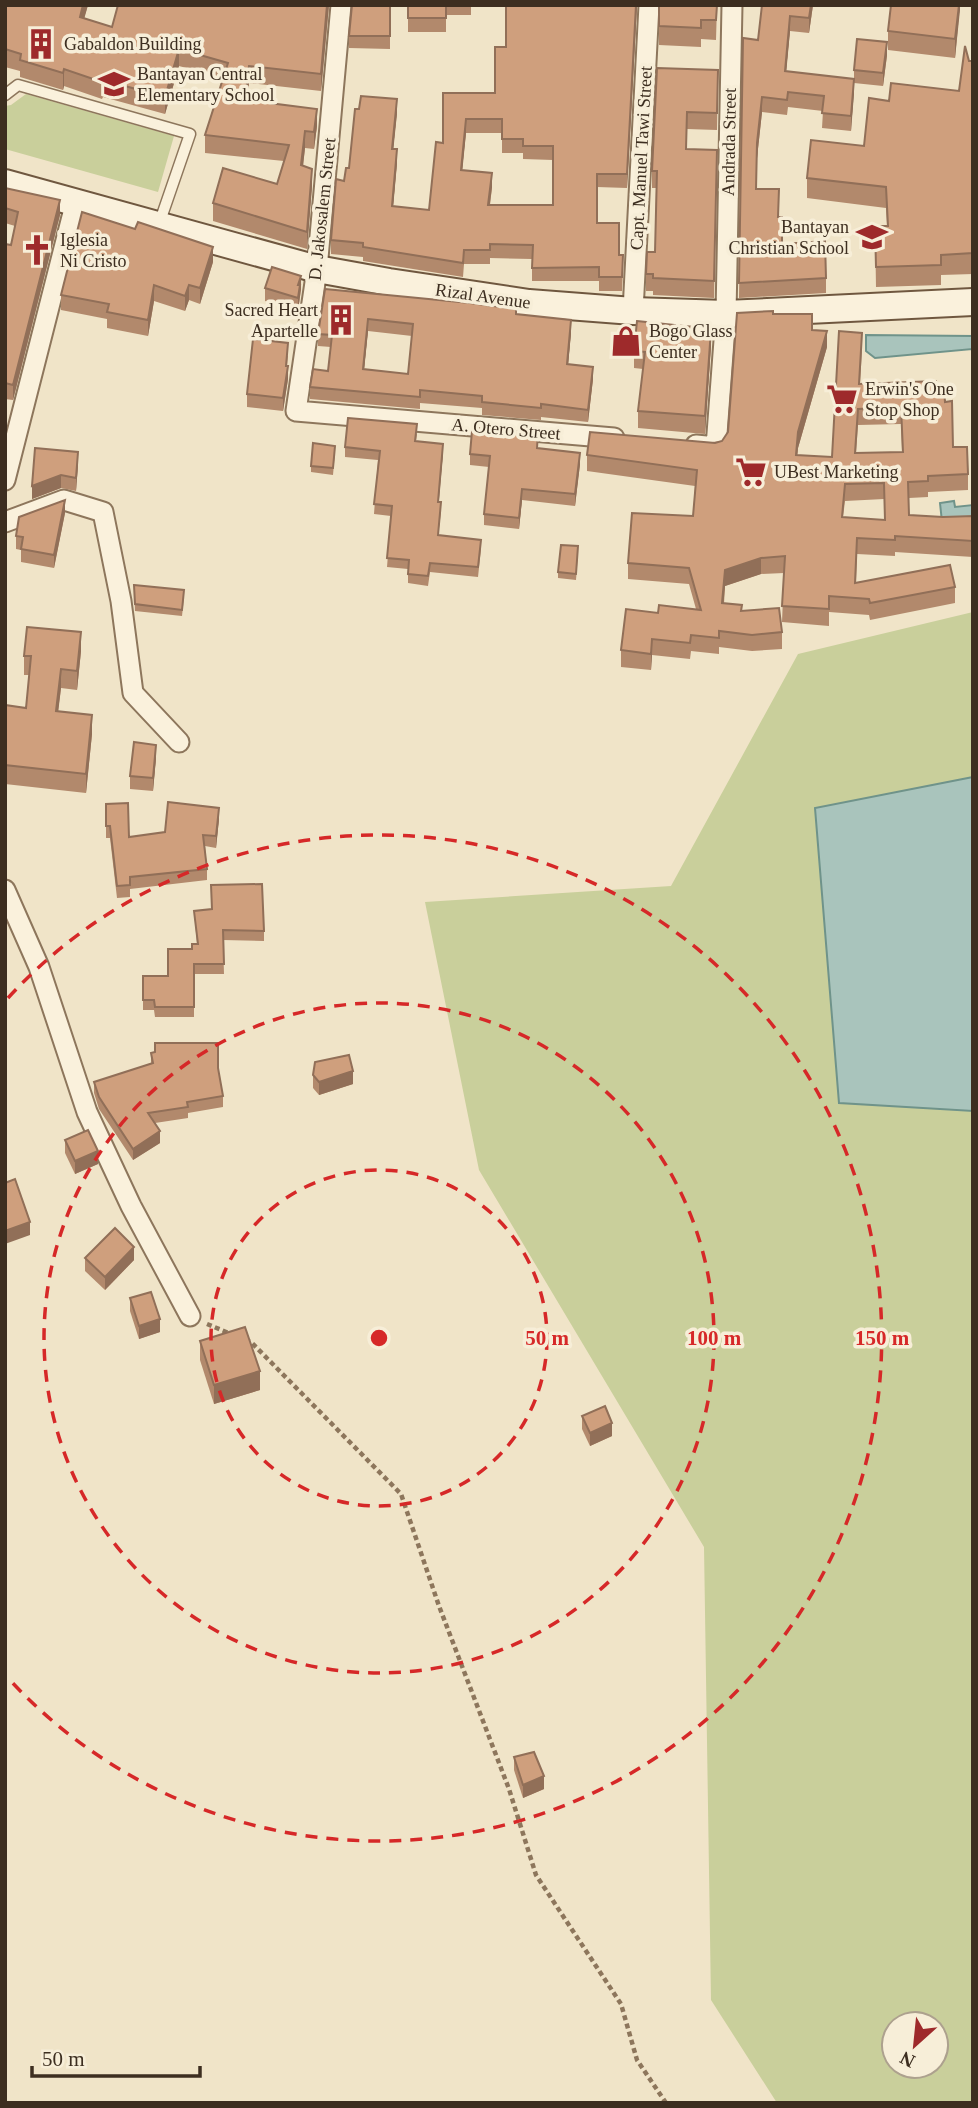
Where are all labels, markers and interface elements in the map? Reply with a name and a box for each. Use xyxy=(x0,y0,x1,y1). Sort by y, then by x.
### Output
building icon: Gabaldon Building xyxy=(24,27,58,61)
place label: Gabaldon Building xyxy=(64,34,202,54)
place label: Bantayan Central Elementary School xyxy=(137,64,274,105)
street label: Capt. Manuel Tawi Street xyxy=(626,65,656,251)
school or university icon: Bantayan Central Elementary School xyxy=(97,67,131,101)
street label: Andrada Street xyxy=(718,88,740,196)
street label: D. Jakosalem Street xyxy=(305,137,339,281)
place label: Bantayan Christian School xyxy=(729,217,849,258)
school or university icon: Bantayan Christian School xyxy=(855,220,889,254)
place label: Iglesia Ni Cristo xyxy=(60,230,127,271)
church icon: Iglesia Ni Cristo xyxy=(20,233,54,267)
street label: Rizal Avenue xyxy=(434,279,532,313)
place label: Sacred Heart Apartelle xyxy=(225,300,318,341)
building icon: Sacred Heart Apartelle xyxy=(324,303,358,337)
place label: Bogo Glass Center xyxy=(649,321,733,362)
shop icon: Bogo Glass Center xyxy=(609,324,643,358)
place label: Erwin's One Stop Shop xyxy=(865,379,954,420)
supermarket icon: Erwin's One Stop Shop xyxy=(825,382,859,416)
street label: A. Otero Street xyxy=(451,414,561,444)
supermarket icon: UBest Marketing xyxy=(734,455,768,489)
place label: UBest Marketing xyxy=(774,462,898,482)
centre of rings xyxy=(367,1326,391,1350)
text: 50 m xyxy=(525,1326,569,1350)
text: 100 m xyxy=(687,1326,742,1350)
text: 150 m xyxy=(855,1326,910,1350)
north arrow xyxy=(880,2010,950,2080)
scale bar xyxy=(32,2035,200,2078)
text: 50 m xyxy=(42,2047,85,2071)
text: N xyxy=(896,2047,918,2072)

